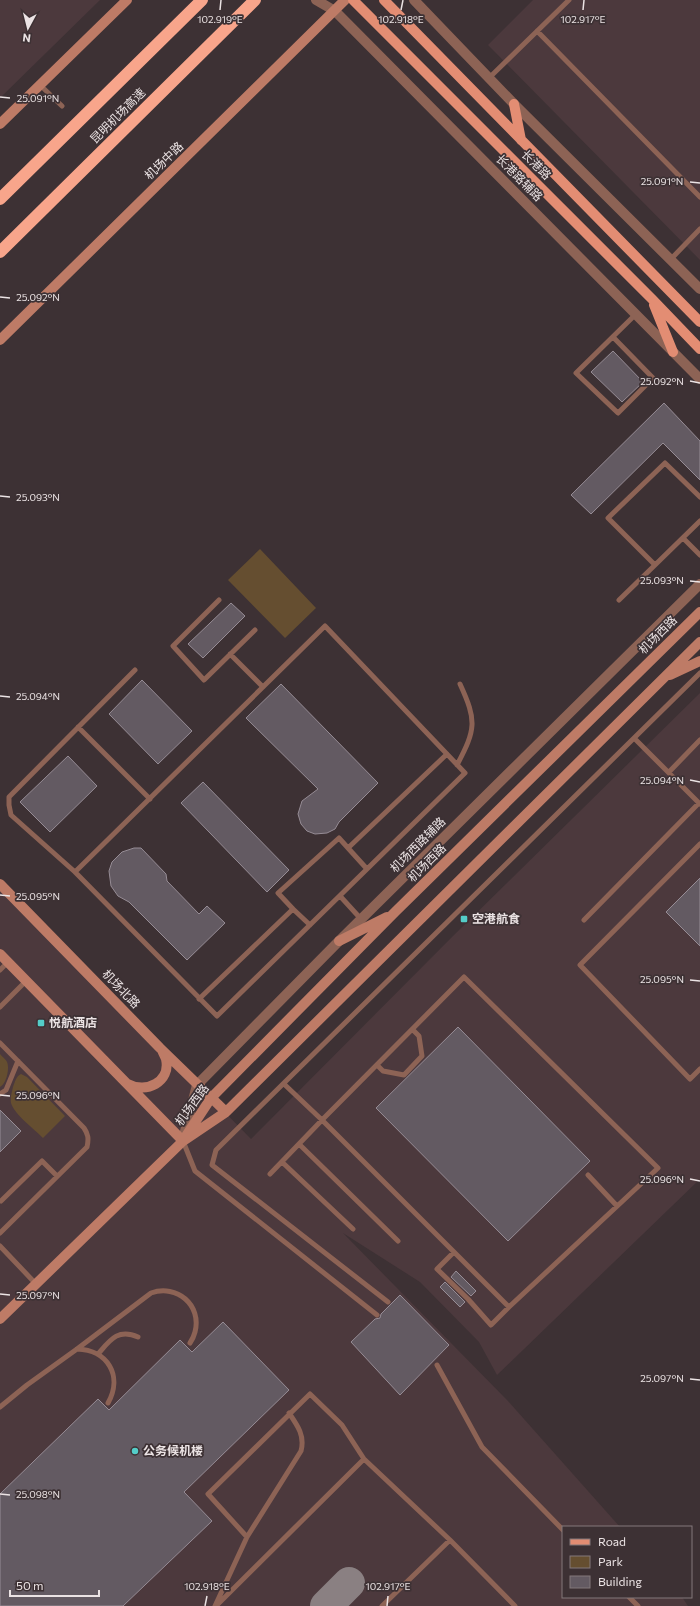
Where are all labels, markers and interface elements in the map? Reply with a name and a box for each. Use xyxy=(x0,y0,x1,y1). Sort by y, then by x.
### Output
north arrow xyxy=(8,8,48,48)
text: 102.919°E xyxy=(197,13,243,25)
text: 102.918°E xyxy=(378,13,424,25)
text: 102.917°E xyxy=(561,13,605,25)
text: N xyxy=(22,31,32,45)
street label: 昆明机场高速 xyxy=(87,85,148,146)
text: 25.091°N xyxy=(17,92,59,104)
street label: 机场中路 xyxy=(141,139,185,182)
street label: 长港路 xyxy=(519,147,554,182)
street label: 长港路辅路 xyxy=(494,151,546,203)
text: 25.091°N xyxy=(641,175,683,187)
text: 25.092°N xyxy=(16,291,60,303)
text: 25.092°N xyxy=(640,375,684,387)
text: 25.093°N xyxy=(16,491,60,503)
text: 25.093°N xyxy=(640,574,684,586)
street label: 机场西路 xyxy=(635,612,679,656)
text: 25.094°N xyxy=(16,690,60,702)
text: 25.094°N xyxy=(640,774,684,786)
street label: 机场西路辅路 xyxy=(387,814,449,876)
street label: 机场西路 xyxy=(405,841,449,885)
text: 25.095°N xyxy=(16,890,60,902)
place label: 空港航食 xyxy=(472,911,520,925)
marker: 空港航食 xyxy=(459,914,469,924)
street label: 机场北路 xyxy=(100,966,143,1010)
text: 25.095°N xyxy=(640,973,684,985)
place label: 悦航酒店 xyxy=(49,1015,97,1029)
marker: 悦航酒店 xyxy=(36,1018,46,1028)
street label: 机场西路 xyxy=(171,1081,211,1128)
text: 25.096°N xyxy=(16,1089,60,1101)
text: 25.096°N xyxy=(640,1173,684,1185)
text: 25.097°N xyxy=(16,1289,60,1301)
text: 25.097°N xyxy=(640,1372,684,1384)
place label: 公务候机楼 xyxy=(143,1443,203,1457)
marker: 公务候机楼 xyxy=(130,1446,140,1456)
text: 25.098°N xyxy=(16,1488,60,1500)
legend xyxy=(562,1526,692,1598)
text: Road xyxy=(598,1534,626,1548)
text: Park xyxy=(598,1554,624,1568)
scale bar xyxy=(10,1572,99,1598)
text: Building xyxy=(598,1574,642,1588)
text: 50 m xyxy=(16,1578,44,1592)
text: 102.918°E xyxy=(184,1580,230,1592)
text: 102.917°E xyxy=(366,1580,410,1592)

